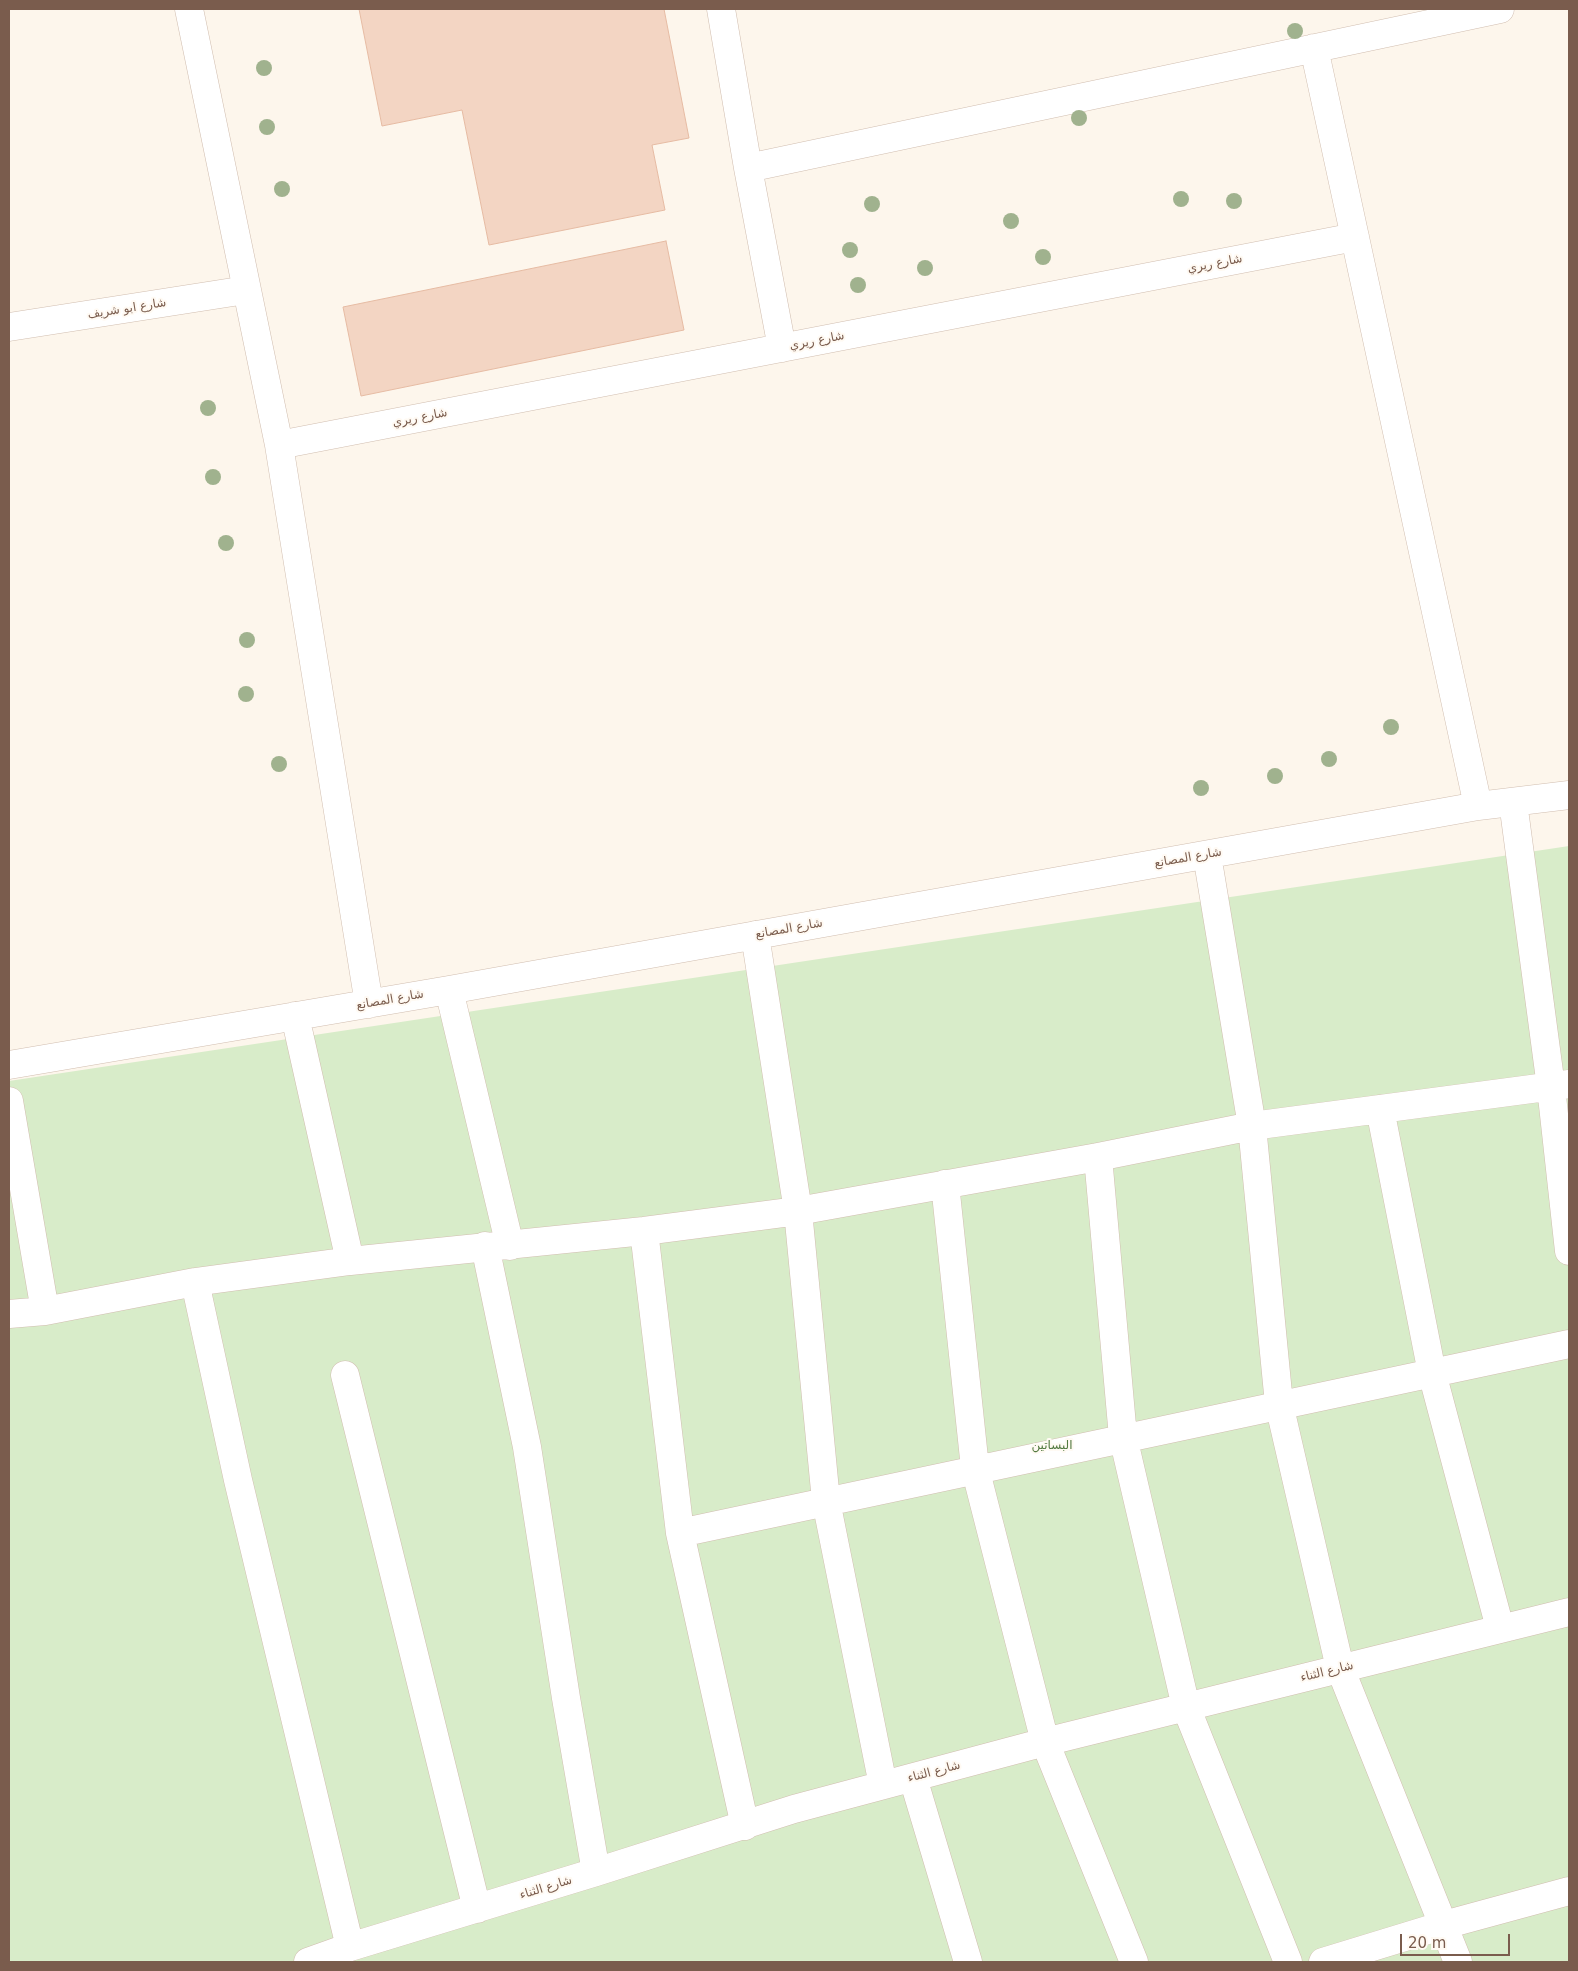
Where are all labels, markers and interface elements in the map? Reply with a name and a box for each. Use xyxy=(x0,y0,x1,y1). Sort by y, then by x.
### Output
street label: شارع ريري xyxy=(1186,252,1244,276)
street label: شارع ابو شريف xyxy=(87,296,167,322)
street label: شارع ريري xyxy=(788,329,846,353)
street label: شارع ريري xyxy=(391,406,449,430)
street label: شارع المصانع xyxy=(1153,845,1223,871)
street label: شارع المصانع xyxy=(754,916,824,942)
street label: شارع المصانع xyxy=(355,987,425,1013)
park label: البساتين xyxy=(1031,1439,1073,1453)
street label: شارع الثناء xyxy=(1299,1658,1355,1686)
street label: شارع الثناء xyxy=(906,1758,962,1786)
street label: شارع الثناء xyxy=(518,1873,574,1903)
scale bar xyxy=(1403,1924,1513,1956)
text: 20 m xyxy=(1408,1934,1446,1952)

